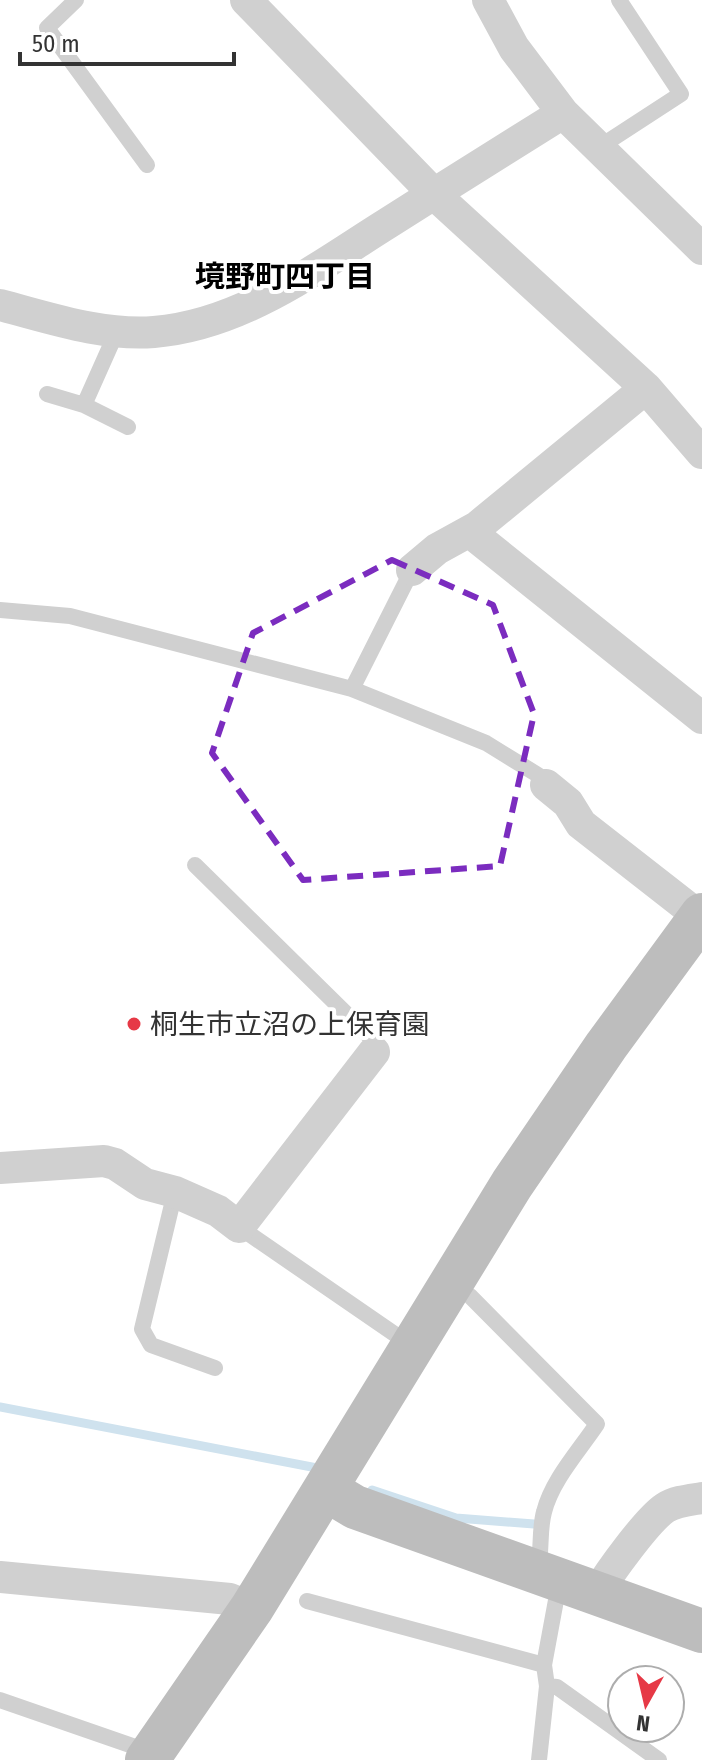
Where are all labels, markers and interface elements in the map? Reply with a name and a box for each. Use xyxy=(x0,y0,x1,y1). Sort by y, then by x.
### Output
scale bar xyxy=(20,16,234,66)
text: 50 m xyxy=(32,30,80,58)
district label: 境野町四丁目 xyxy=(195,259,375,295)
place label: 桐生市立沼の上保育園 xyxy=(150,1008,430,1041)
marker: 桐生市立沼の上保育園 xyxy=(125,1015,143,1033)
north arrow xyxy=(606,1664,686,1744)
text: N xyxy=(635,1709,652,1738)

